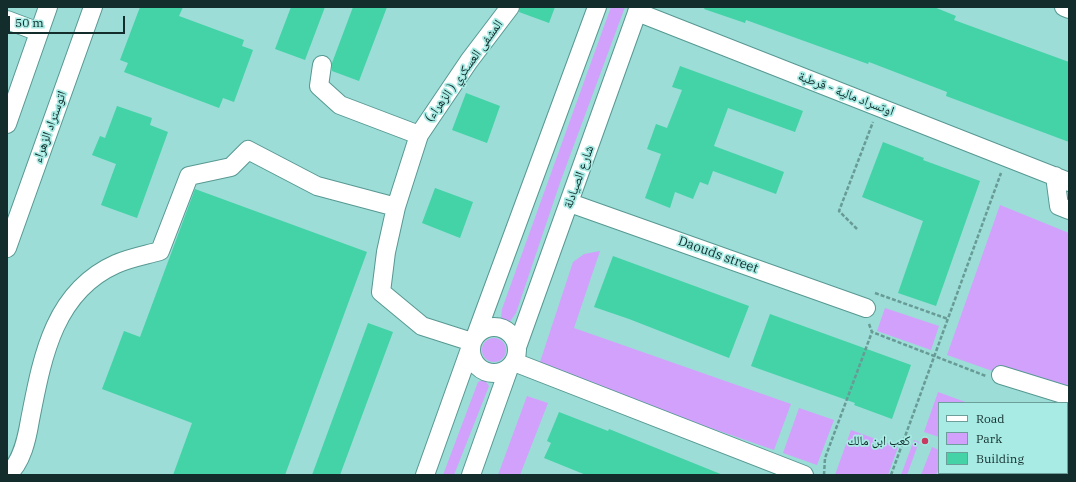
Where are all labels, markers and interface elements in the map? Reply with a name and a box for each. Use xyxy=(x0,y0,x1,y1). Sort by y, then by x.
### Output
scale bar xyxy=(10,8,127,34)
text: 50 m xyxy=(15,15,44,30)
street label: المشفى العسكري ( الزهراء) xyxy=(422,17,506,125)
street label: اوتسراد مالية - قرطبة xyxy=(796,69,896,119)
street label: اتوستراد الزهراء xyxy=(30,89,70,165)
street label: شارع الصيادلة xyxy=(560,143,598,211)
street label: Daouds street xyxy=(676,233,760,277)
legend xyxy=(938,402,1068,474)
text: Road xyxy=(976,411,1005,426)
text: Park xyxy=(976,431,1002,446)
place label: كعب ابن مالك . xyxy=(847,433,917,449)
marker: كعب ابن مالك . xyxy=(920,436,930,446)
text: Building xyxy=(976,451,1024,466)

